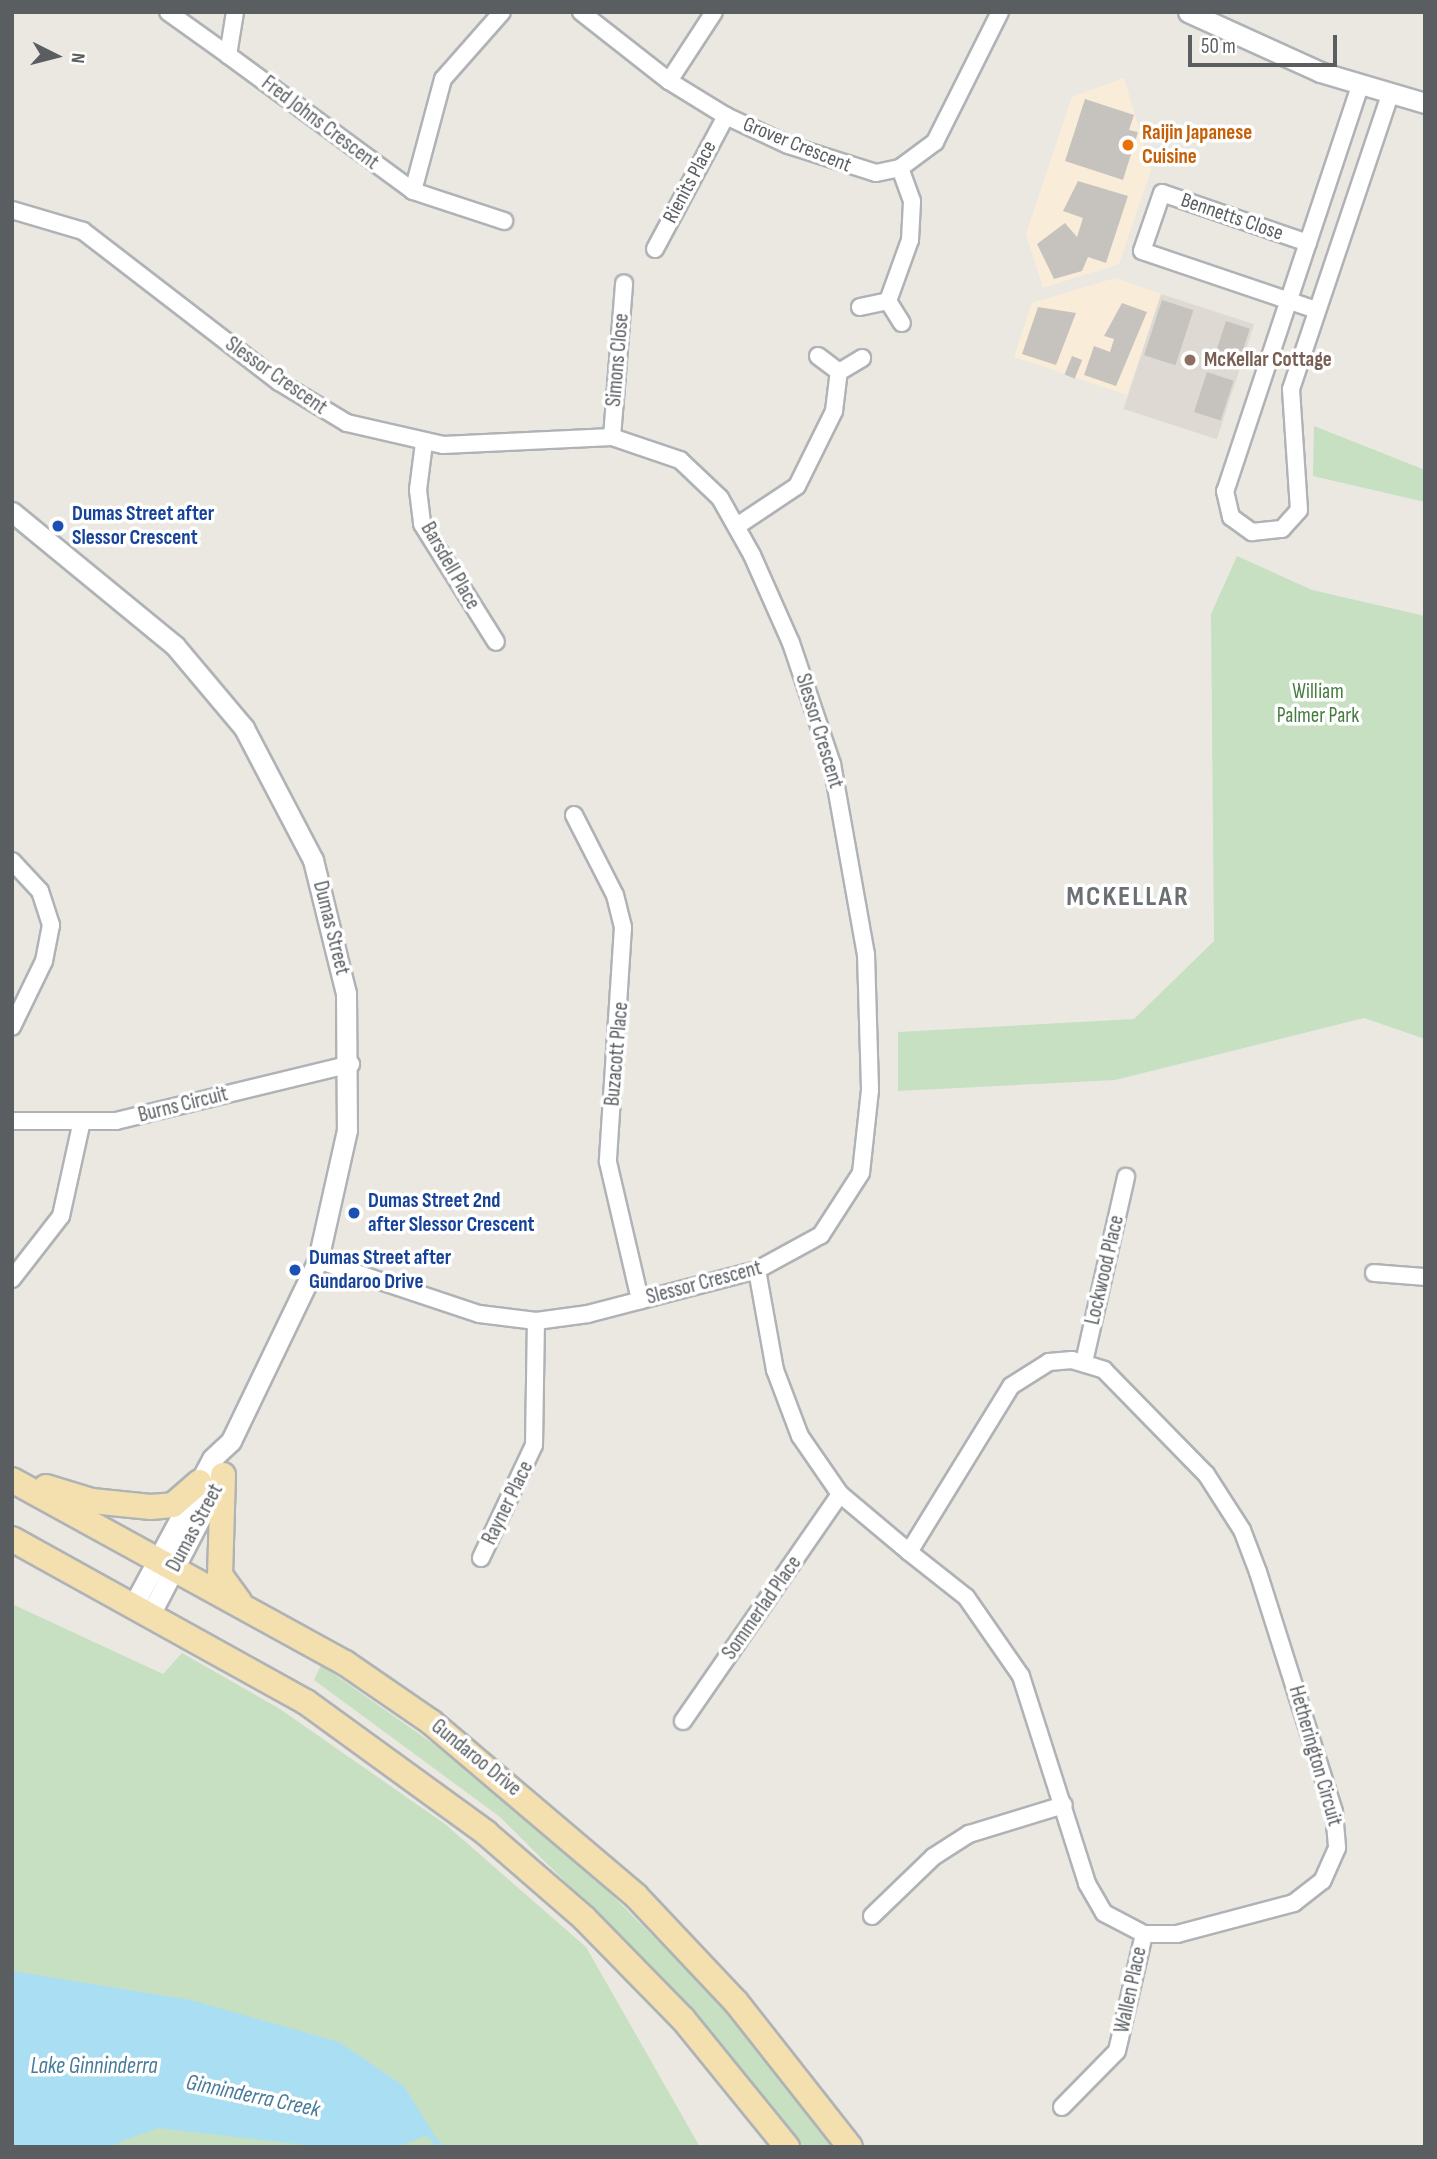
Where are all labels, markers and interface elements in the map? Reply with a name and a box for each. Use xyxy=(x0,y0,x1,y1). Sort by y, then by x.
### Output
north arrow xyxy=(21,21,91,91)
scale bar xyxy=(1192,21,1341,65)
text: 50 m xyxy=(1201,34,1236,59)
text: N xyxy=(65,52,89,64)
street label: Fred Johns Crescent xyxy=(256,71,384,175)
street label: Grover Crescent xyxy=(739,112,855,178)
place label: Raijin Japanese Cuisine xyxy=(1142,120,1252,170)
street label: Rienits Place xyxy=(658,136,722,228)
marker: Raijin Japanese Cuisine xyxy=(1120,137,1136,153)
street label: Bennetts Close xyxy=(1178,188,1286,246)
street label: Simons Close xyxy=(601,312,635,408)
street label: Slessor Crescent xyxy=(220,332,332,420)
place label: McKellar Cottage xyxy=(1204,347,1332,373)
marker: McKellar Cottage xyxy=(1182,352,1198,368)
place label: Dumas Street after Slessor Crescent xyxy=(72,501,214,551)
marker: Dumas Street after Slessor Crescent xyxy=(50,518,66,534)
street label: Barsdell Place xyxy=(415,518,485,614)
street label: Slessor Crescent xyxy=(790,671,848,791)
park label: William Palmer Park xyxy=(1277,679,1359,729)
street label: Dumas Street xyxy=(307,878,355,978)
district label: MCKELLAR xyxy=(1067,880,1189,914)
street label: Buzacott Place xyxy=(600,1001,634,1107)
street label: Burns Circuit xyxy=(136,1082,230,1128)
place label: Dumas Street 2nd after Slessor Crescent xyxy=(368,1188,535,1238)
marker: Dumas Street 2nd after Slessor Crescent xyxy=(346,1205,362,1221)
street label: Lockwood Place xyxy=(1080,1213,1130,1327)
place label: Dumas Street after Gundaroo Drive xyxy=(309,1245,451,1295)
street label: Slessor Crescent xyxy=(644,1256,764,1310)
marker: Dumas Street after Gundaroo Drive xyxy=(287,1262,303,1278)
street label: Rayner Place xyxy=(477,1457,539,1549)
street label: Dumas Street xyxy=(161,1480,229,1576)
street label: Sommerlad Place xyxy=(717,1551,807,1665)
street label: Hetherington Circuit xyxy=(1283,1683,1347,1829)
street label: Gundaroo Drive xyxy=(426,1714,526,1802)
street label: Wallen Place xyxy=(1110,1945,1152,2035)
water label: Lake Ginninderra xyxy=(30,2052,158,2080)
water label: Ginninderra Creek xyxy=(184,2068,322,2124)

